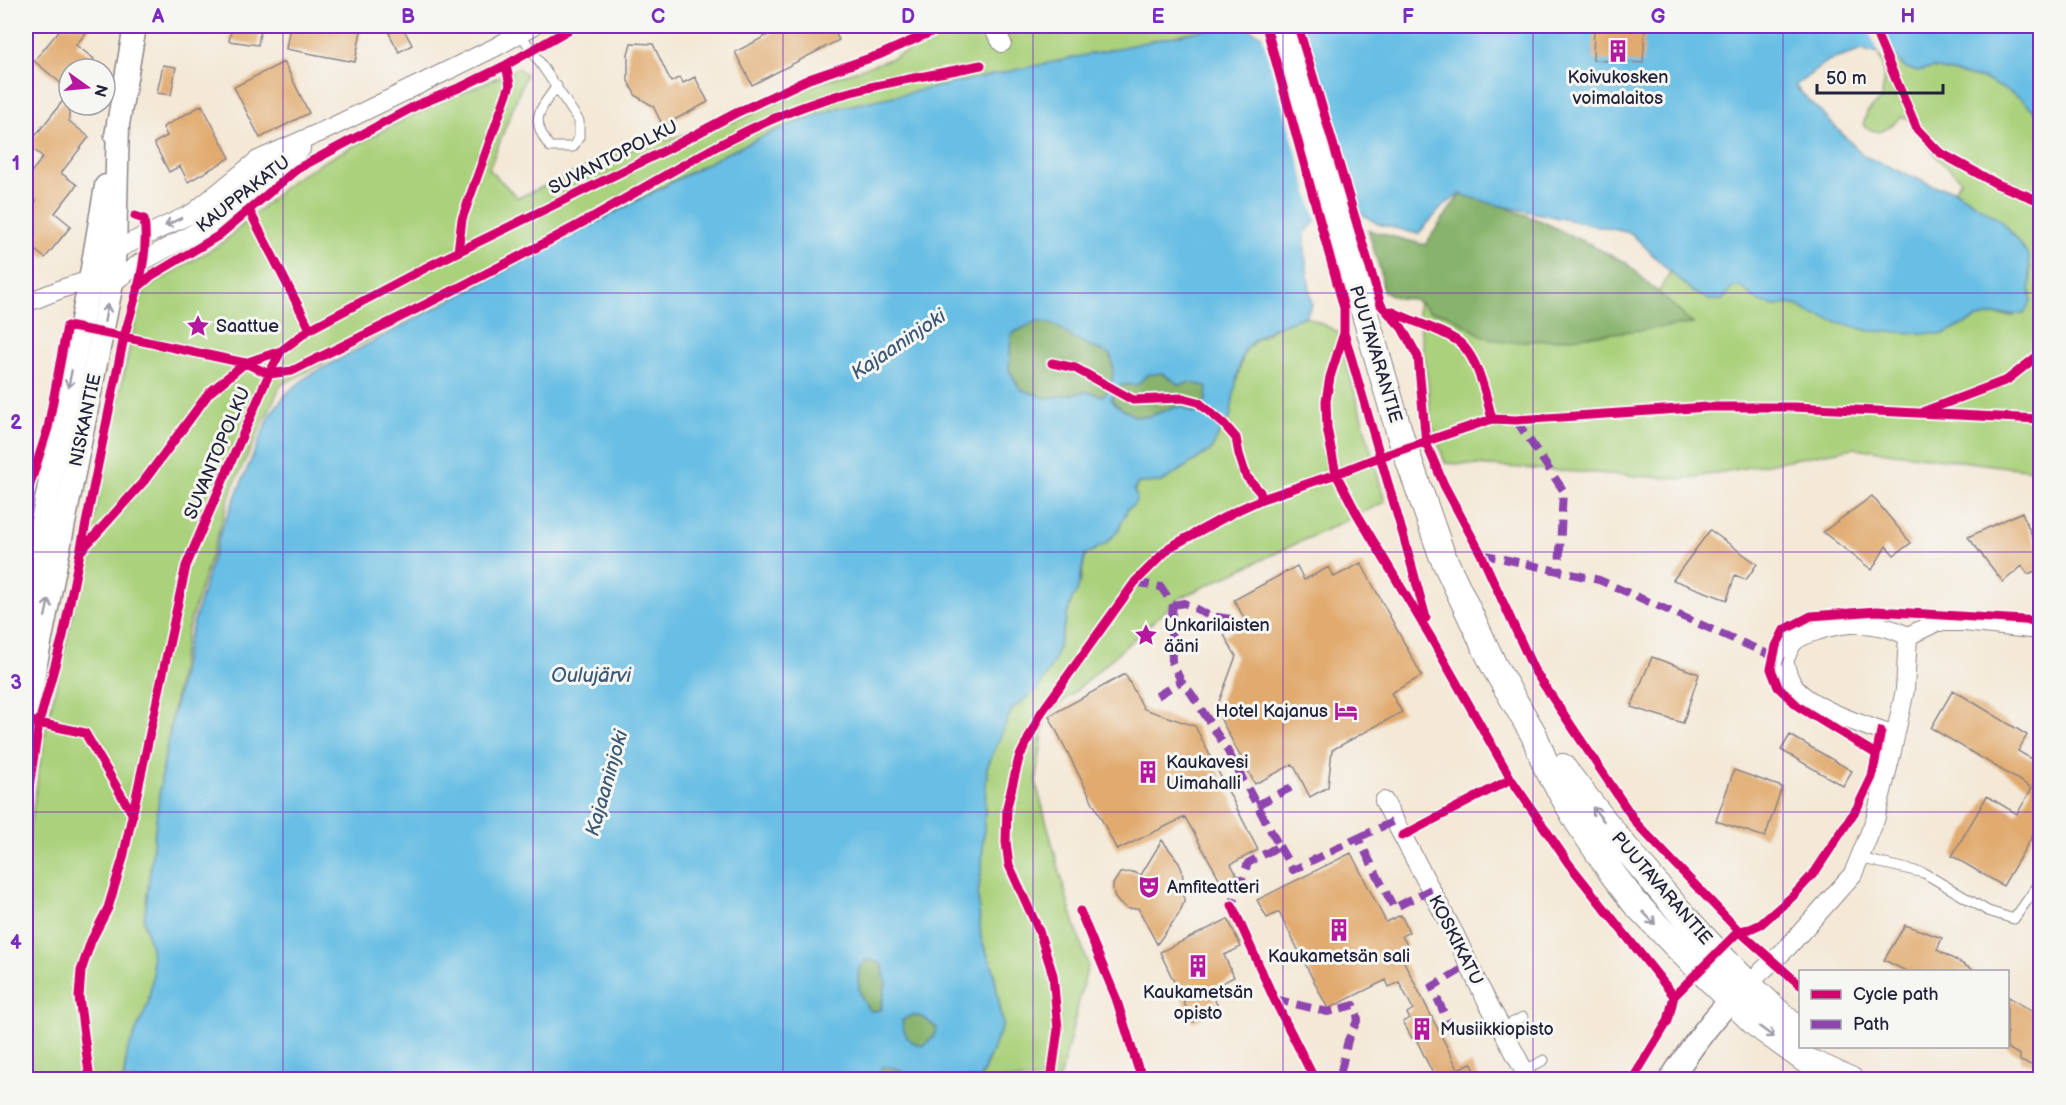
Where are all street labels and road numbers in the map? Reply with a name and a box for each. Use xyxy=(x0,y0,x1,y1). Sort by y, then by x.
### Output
street label: SUVANTOPOLKU xyxy=(545,116,681,199)
street label: KAUPPAKATU xyxy=(192,151,294,237)
street label: PUUTAVARANTIE xyxy=(1345,283,1406,425)
street label: NISKANTIE xyxy=(65,372,106,468)
street label: SUVANTOPOLKU xyxy=(180,384,255,523)
street label: PUUTAVARANTIE xyxy=(1607,828,1716,949)
street label: KOSKIKATU xyxy=(1424,892,1487,989)

